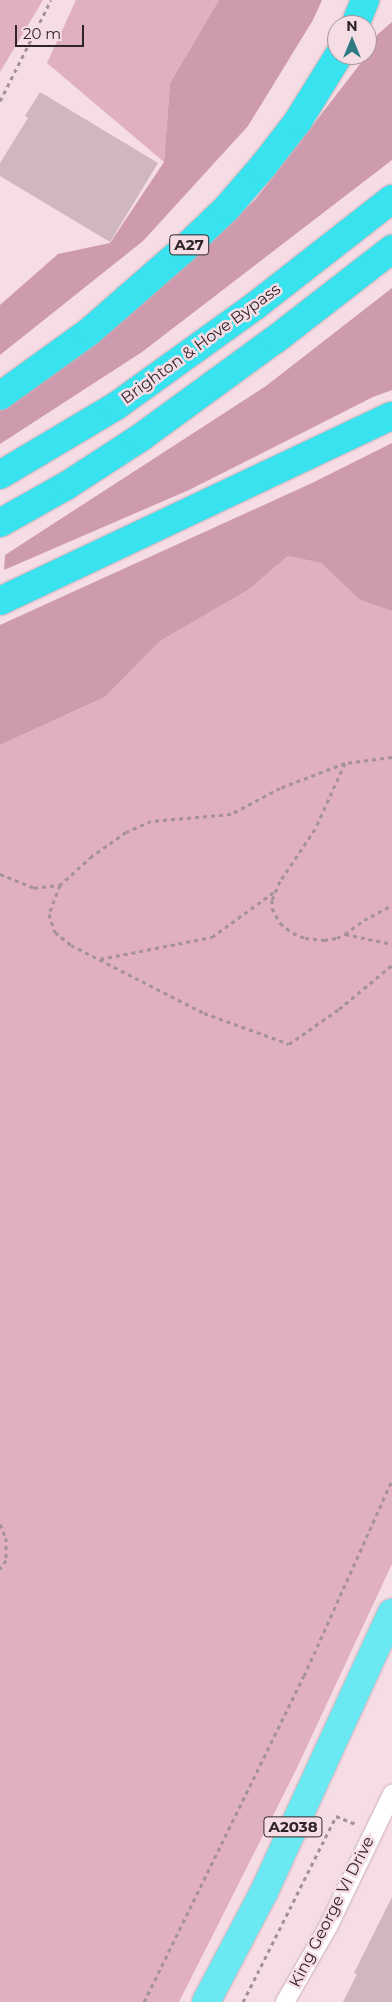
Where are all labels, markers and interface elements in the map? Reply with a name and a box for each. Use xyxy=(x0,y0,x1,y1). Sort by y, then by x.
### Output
scale bar xyxy=(18,15,86,47)
north arrow xyxy=(327,15,377,65)
text: N xyxy=(346,17,358,35)
text: 20 m xyxy=(23,24,61,43)
road number: A27 xyxy=(169,232,209,258)
street label: Brighton & Hove Bypass xyxy=(118,280,284,408)
road number: A2038 xyxy=(263,1814,323,1840)
street label: King George VI Drive xyxy=(286,1833,378,1991)

